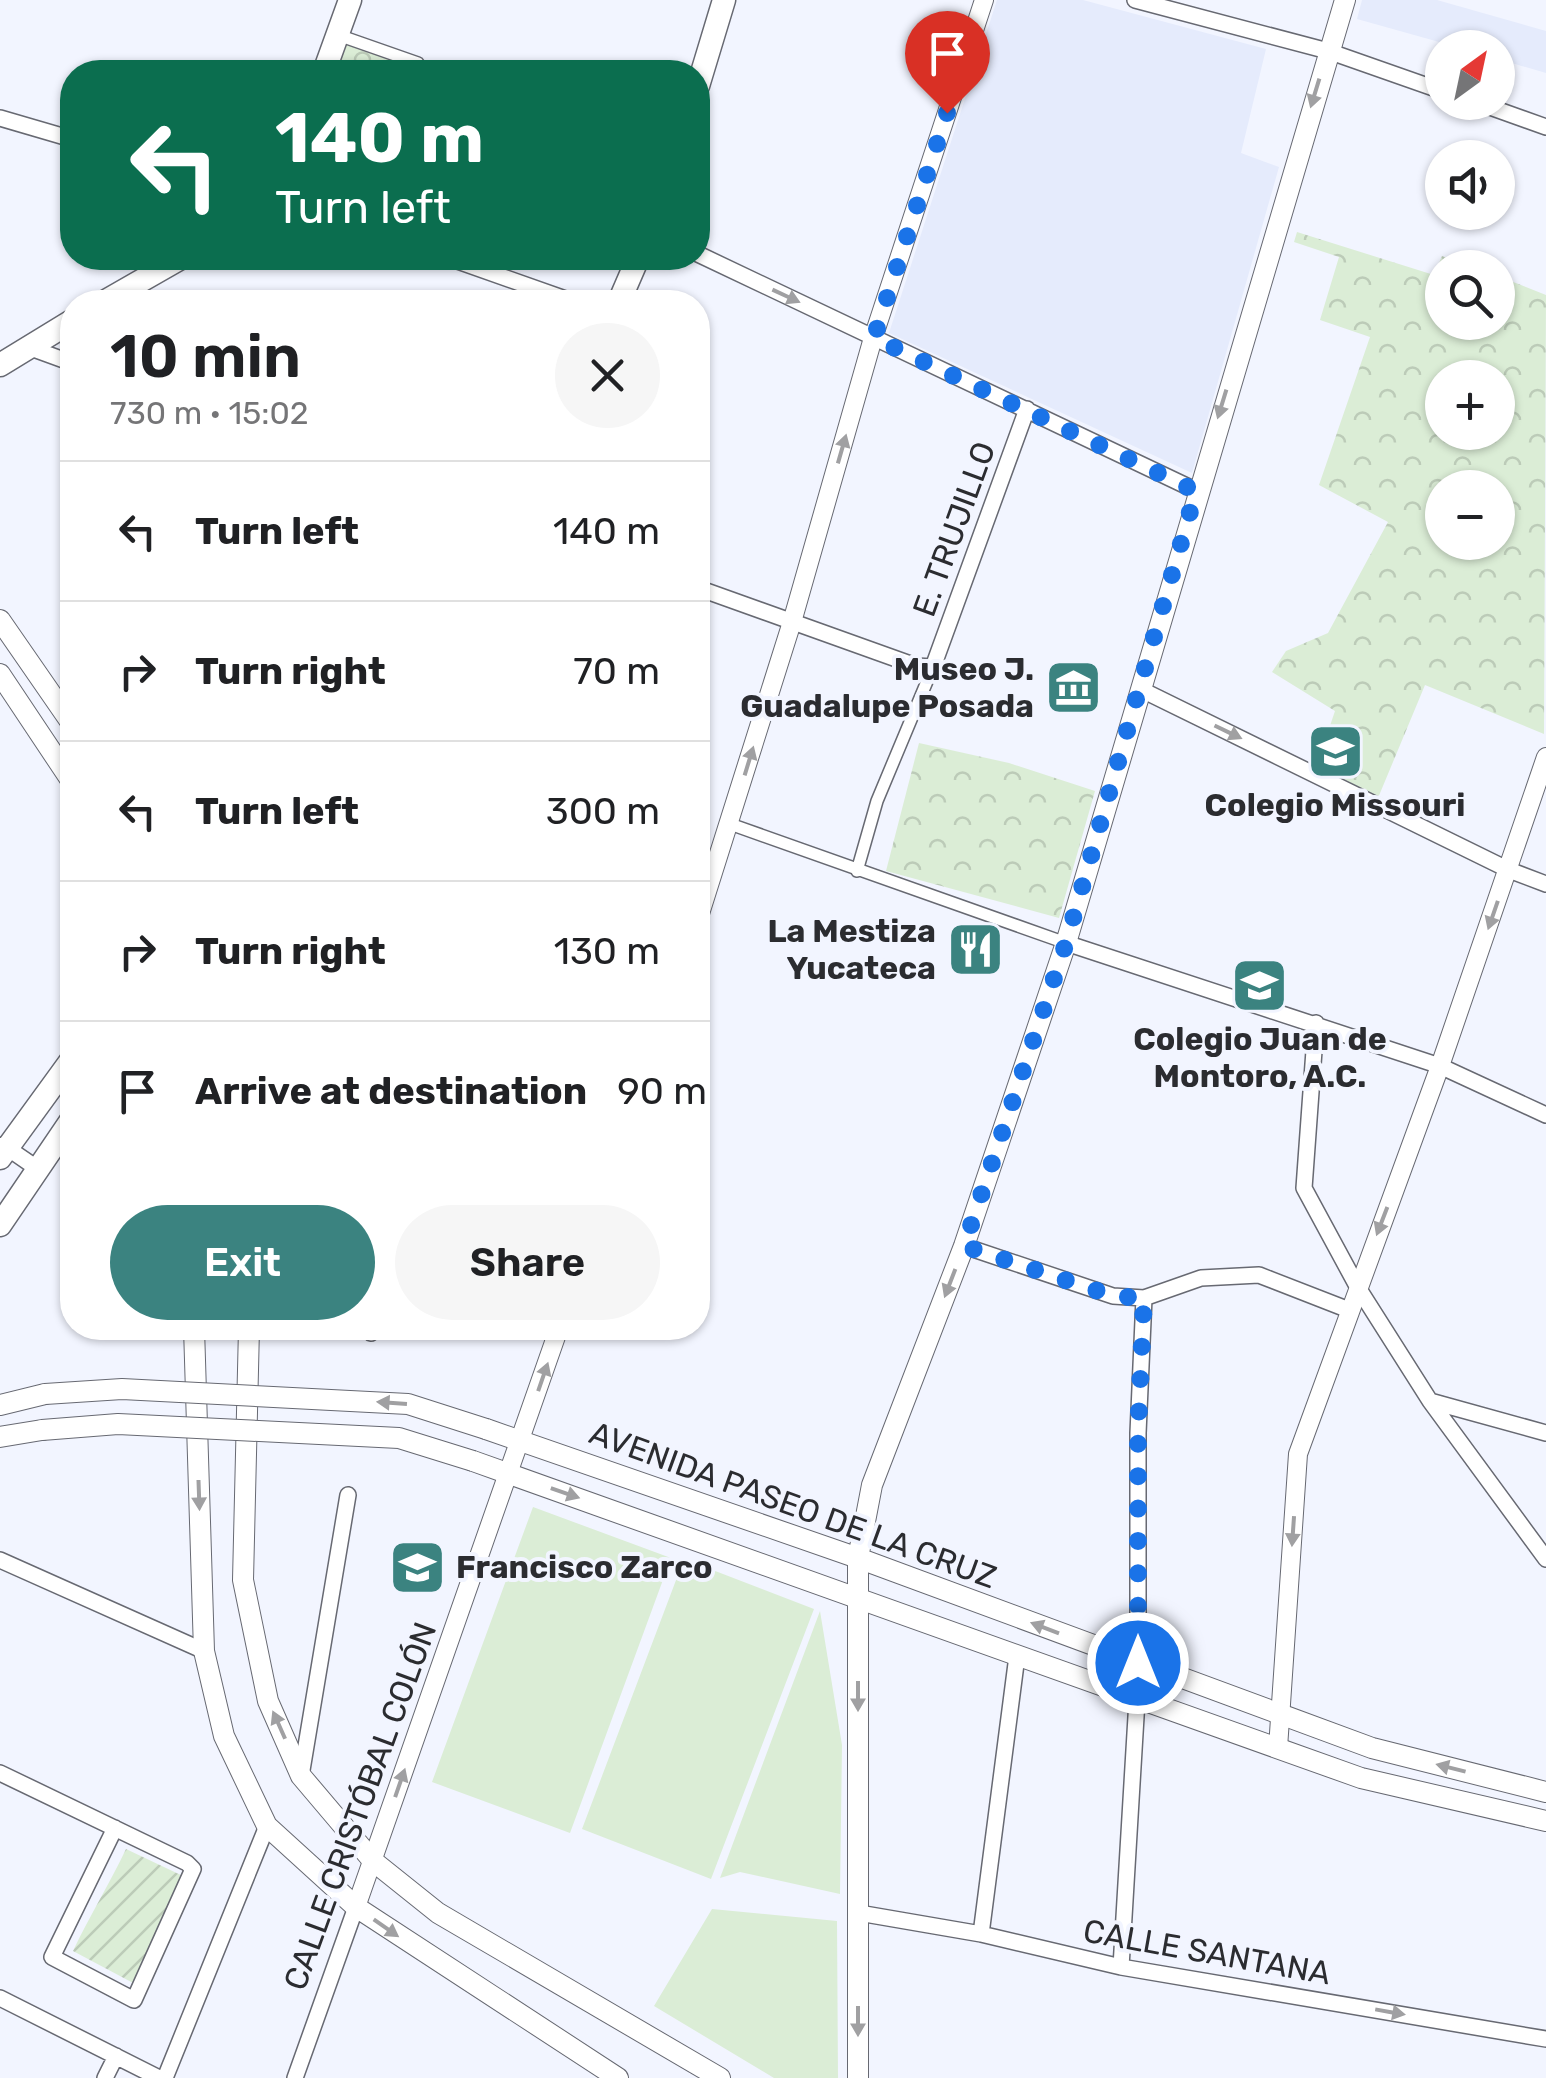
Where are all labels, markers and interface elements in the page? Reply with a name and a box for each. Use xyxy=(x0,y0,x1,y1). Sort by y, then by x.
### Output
pin xyxy=(905,11,990,114)
icon: arrive xyxy=(920,26,975,81)
north arrow xyxy=(1425,30,1515,120)
map controls xyxy=(1425,30,1515,560)
one-way arrow xyxy=(1307,78,1322,109)
text: 140 m xyxy=(275,97,484,180)
icon: left xyxy=(110,100,240,230)
button: sound xyxy=(1425,140,1515,230)
text: Turn left xyxy=(275,181,451,234)
button: search xyxy=(1425,250,1515,340)
one-way arrow xyxy=(771,288,800,305)
text: 10 min xyxy=(110,321,301,392)
button: close xyxy=(555,323,660,428)
button: + xyxy=(1425,360,1515,450)
one-way arrow xyxy=(1214,390,1229,420)
text: 730 m · 15:02 xyxy=(110,394,309,432)
one-way arrow xyxy=(834,433,850,464)
street label: E. TRUJILLO xyxy=(905,437,1003,621)
button: − xyxy=(1425,470,1515,560)
icon: left xyxy=(110,504,165,559)
text: Turn left xyxy=(195,508,359,554)
text: 140 m xyxy=(553,508,660,554)
icon: right xyxy=(110,644,165,699)
text: Turn right xyxy=(195,648,386,694)
text: 70 m xyxy=(573,648,660,694)
place label: Museo J. Guadalupe Posada xyxy=(740,650,1034,725)
museum icon: Museo J. Guadalupe Posada xyxy=(1043,657,1103,717)
school or university icon: Colegio Missouri xyxy=(1305,721,1365,781)
one-way arrow xyxy=(1214,724,1243,741)
one-way arrow xyxy=(743,746,758,776)
icon: left xyxy=(110,784,165,839)
place label: Colegio Missouri xyxy=(1205,786,1465,824)
text: Turn left xyxy=(195,788,359,834)
text: 300 m xyxy=(546,788,660,834)
one-way arrow xyxy=(1485,901,1500,931)
place label: La Mestiza Yucateca xyxy=(767,912,936,987)
restaurant icon: La Mestiza Yucateca xyxy=(945,919,1005,979)
icon: right xyxy=(110,924,165,979)
text: Turn right xyxy=(195,928,386,974)
text: 130 m xyxy=(554,928,660,974)
school or university icon: Colegio Juan de Montoro, A.C. xyxy=(1230,955,1290,1015)
place label: Colegio Juan de Montoro, A.C. xyxy=(1133,1020,1387,1095)
icon: arrive xyxy=(110,1064,165,1119)
text: Arrive at destination xyxy=(195,1068,587,1114)
text: 90 m xyxy=(617,1068,707,1114)
button: Exit xyxy=(110,1205,375,1320)
button: Share xyxy=(395,1205,660,1320)
one-way arrow xyxy=(1374,1206,1389,1236)
one-way arrow xyxy=(941,1268,957,1298)
one-way arrow xyxy=(536,1362,551,1392)
one-way arrow xyxy=(376,1395,408,1411)
street label: AVENIDA PASEO DE LA CRUZ xyxy=(585,1414,1001,1596)
one-way arrow xyxy=(191,1479,207,1511)
one-way arrow xyxy=(550,1486,580,1501)
one-way arrow xyxy=(1285,1516,1301,1548)
school or university icon: Francisco Zarco xyxy=(387,1537,447,1597)
place label: Francisco Zarco xyxy=(456,1548,713,1586)
position arrow xyxy=(1086,1611,1190,1715)
street label: CALLE CRISTÓBAL COLÓN xyxy=(276,1617,444,1995)
one-way arrow xyxy=(1030,1620,1060,1635)
one-way arrow xyxy=(850,1680,866,1712)
one-way arrow xyxy=(271,1710,287,1740)
one-way arrow xyxy=(1436,1760,1467,1775)
one-way arrow xyxy=(394,1767,409,1797)
street label: CALLE SANTANA xyxy=(1080,1912,1334,1992)
one-way arrow xyxy=(372,1918,399,1937)
one-way arrow xyxy=(850,2005,866,2037)
one-way arrow xyxy=(1374,2005,1406,2021)

